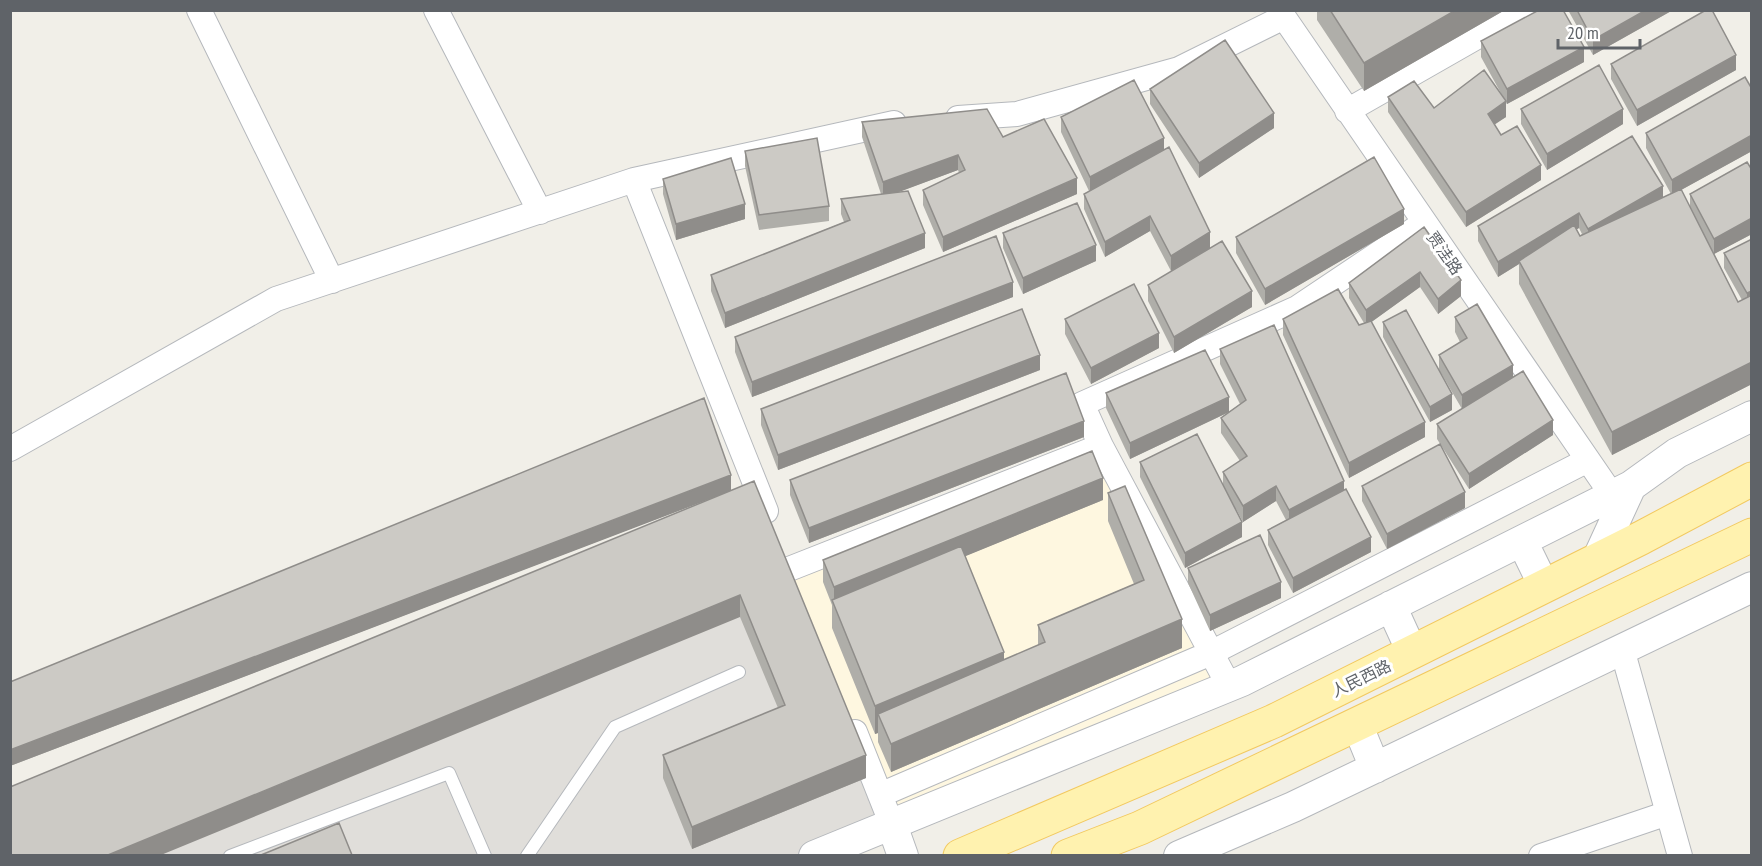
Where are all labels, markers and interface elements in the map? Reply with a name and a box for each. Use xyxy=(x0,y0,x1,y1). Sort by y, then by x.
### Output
scale bar xyxy=(1558,12,1640,50)
text: 20 m xyxy=(1567,21,1599,44)
street label: 贾洼路 xyxy=(1423,228,1467,278)
street label: 人民西路 xyxy=(1328,655,1394,701)

